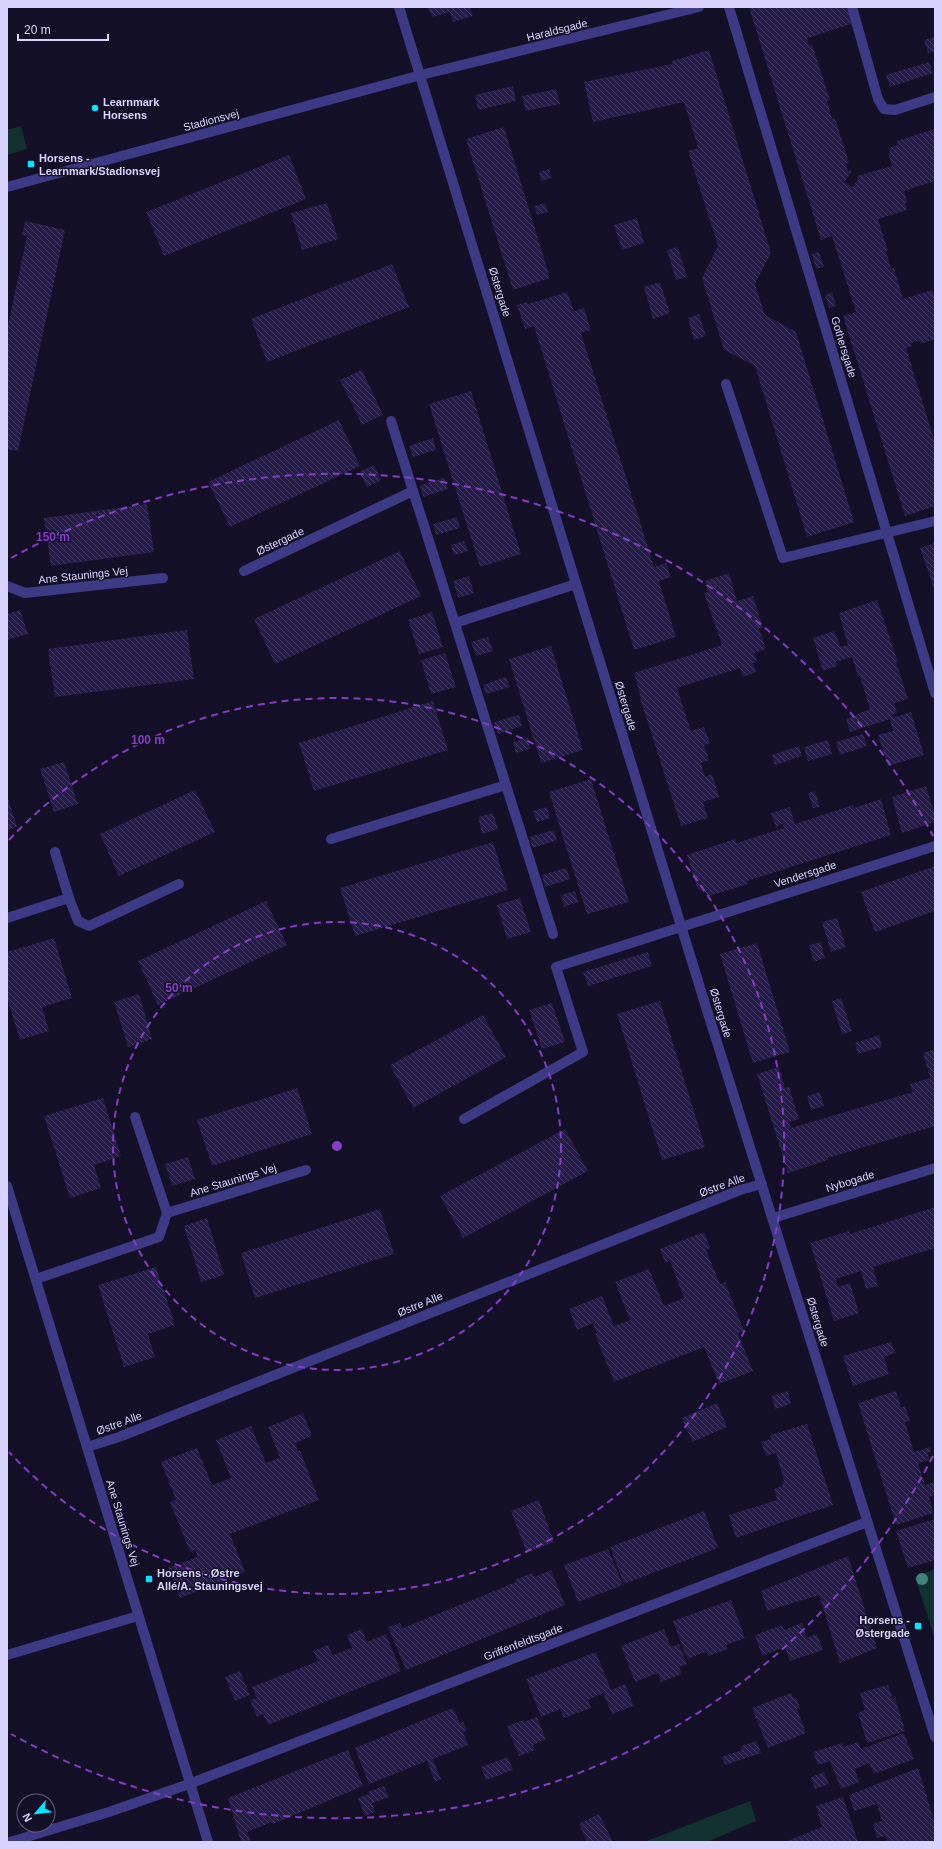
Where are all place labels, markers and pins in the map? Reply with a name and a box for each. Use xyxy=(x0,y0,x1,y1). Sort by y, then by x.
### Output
place label: Learnmark Horsens xyxy=(103,96,160,121)
marker: Learnmark Horsens xyxy=(90,103,100,113)
place label: Horsens - Learnmark/Stadionsvej xyxy=(39,152,160,177)
marker: Horsens - Learnmark/Stadionsvej xyxy=(26,159,36,169)
centre of rings xyxy=(330,1139,344,1153)
place label: Horsens - Østre Allé/A. Stauningsvej xyxy=(157,1567,263,1592)
marker: Horsens - Østre Allé/A. Stauningsvej xyxy=(144,1574,154,1584)
place label: Horsens - Østergade xyxy=(856,1614,910,1639)
marker: Horsens - Østergade xyxy=(913,1621,923,1631)

